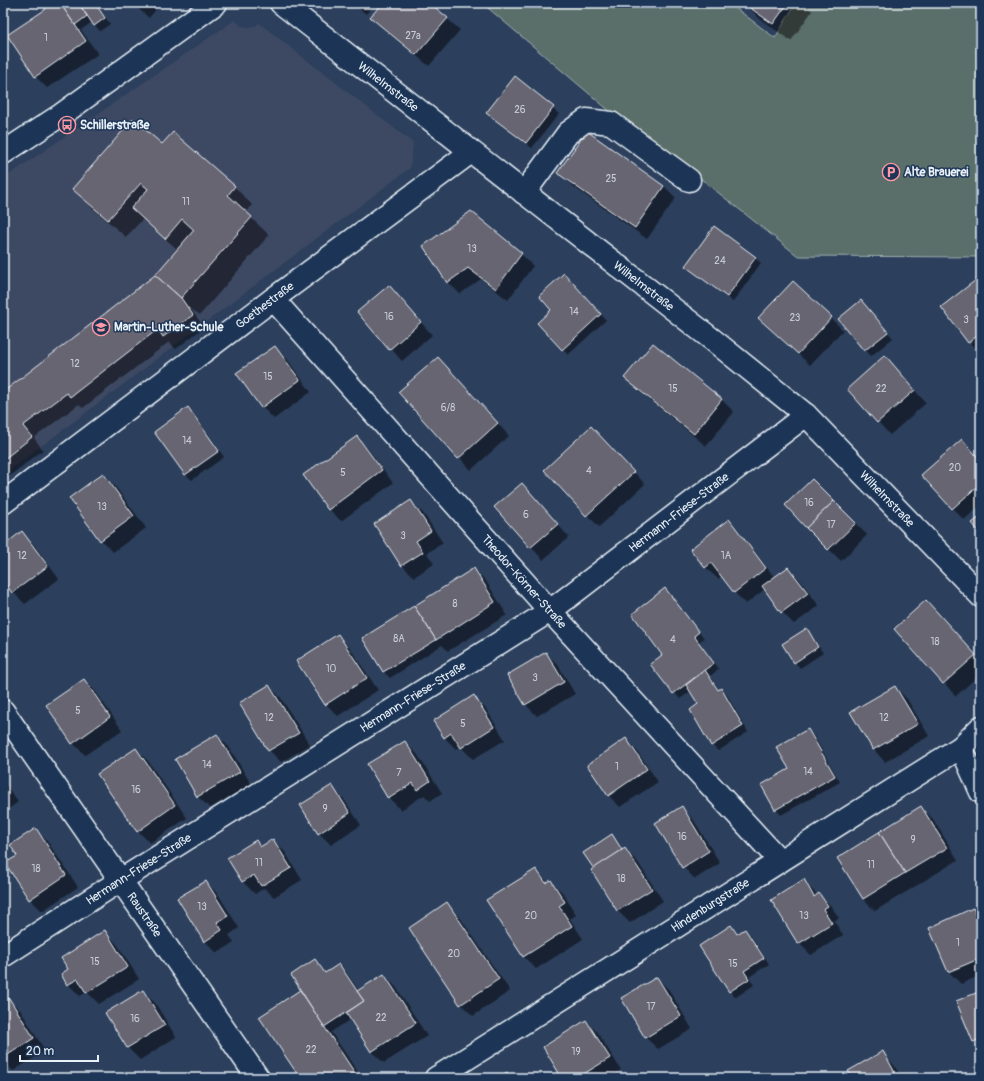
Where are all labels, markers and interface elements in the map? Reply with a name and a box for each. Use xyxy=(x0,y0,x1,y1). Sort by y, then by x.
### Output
house number: 27a xyxy=(405,30,421,42)
house number: 1 xyxy=(44,32,48,44)
street label: Wilhelmstraße xyxy=(355,58,422,115)
house number: 26 xyxy=(514,104,526,116)
bus stop icon: Schillerstraße xyxy=(57,115,77,135)
place label: Schillerstraße xyxy=(80,118,150,133)
parking icon: Alte Brauerei xyxy=(881,162,901,182)
place label: Alte Brauerei xyxy=(904,165,968,180)
house number: 25 xyxy=(605,173,617,185)
house number: 11 xyxy=(182,196,190,208)
house number: 13 xyxy=(467,243,477,255)
house number: 24 xyxy=(714,255,726,267)
street label: Wilhelmstraße xyxy=(610,258,677,314)
street label: Goethestraße xyxy=(233,278,297,332)
house number: 14 xyxy=(569,306,579,318)
house number: 16 xyxy=(384,311,394,323)
house number: 23 xyxy=(790,312,801,324)
house number: 3 xyxy=(963,314,969,326)
school or university icon: Martin-Luther-Schule xyxy=(91,317,111,337)
place label: Martin-Luther-Schule xyxy=(114,320,224,335)
house number: 12 xyxy=(70,358,80,370)
house number: 15 xyxy=(263,371,273,383)
house number: 15 xyxy=(668,383,678,395)
house number: 22 xyxy=(875,383,887,395)
house number: 6/8 xyxy=(441,402,455,414)
house number: 14 xyxy=(182,435,192,447)
house number: 20 xyxy=(949,462,961,474)
house number: 4 xyxy=(586,465,592,477)
house number: 5 xyxy=(340,467,346,479)
street label: Wilhelmstraße xyxy=(856,467,918,530)
street label: Hermann-Friese-Straße xyxy=(626,469,732,555)
house number: 16 xyxy=(804,497,814,509)
house number: 13 xyxy=(97,501,107,513)
house number: 6 xyxy=(523,509,529,521)
house number: 17 xyxy=(826,519,836,531)
house number: 3 xyxy=(400,530,406,542)
street label: Theodor-Körner-Straße xyxy=(478,532,570,632)
house number: 12 xyxy=(17,550,27,562)
house number: 1A xyxy=(721,550,732,562)
house number: 8 xyxy=(452,598,458,610)
house number: 8A xyxy=(393,633,405,645)
house number: 4 xyxy=(670,634,676,646)
house number: 18 xyxy=(931,636,939,648)
street label: Hermann-Friese-Straße xyxy=(357,658,469,736)
house number: 10 xyxy=(326,663,337,675)
house number: 3 xyxy=(532,672,538,684)
house number: 5 xyxy=(75,705,81,717)
house number: 12 xyxy=(264,712,274,724)
house number: 12 xyxy=(879,712,889,724)
house number: 5 xyxy=(460,718,466,730)
house number: 14 xyxy=(202,759,212,771)
house number: 1 xyxy=(615,761,619,773)
house number: 14 xyxy=(803,766,813,778)
house number: 7 xyxy=(396,767,402,779)
house number: 16 xyxy=(131,784,141,796)
house number: 9 xyxy=(322,803,328,815)
street label: Hermann-Friese-Straße xyxy=(83,830,194,908)
house number: 16 xyxy=(677,831,687,843)
house number: 9 xyxy=(910,834,916,846)
house number: 11 xyxy=(255,857,263,869)
house number: 11 xyxy=(867,859,875,871)
house number: 18 xyxy=(32,863,40,875)
house number: 18 xyxy=(617,873,625,885)
street label: Hindenburgstraße xyxy=(668,875,752,935)
street label: Raustraße xyxy=(124,889,165,940)
house number: 13 xyxy=(197,901,207,913)
house number: 20 xyxy=(525,910,537,922)
house number: 13 xyxy=(799,910,809,922)
house number: 1 xyxy=(956,937,960,949)
house number: 20 xyxy=(448,948,460,960)
house number: 15 xyxy=(90,956,100,968)
house number: 15 xyxy=(728,958,738,970)
house number: 17 xyxy=(646,1001,656,1013)
house number: 22 xyxy=(375,1012,387,1024)
house number: 16 xyxy=(130,1013,140,1025)
scale bar xyxy=(20,1037,98,1063)
text: 20 m xyxy=(26,1044,55,1059)
house number: 22 xyxy=(305,1044,317,1056)
house number: 19 xyxy=(571,1046,581,1058)

